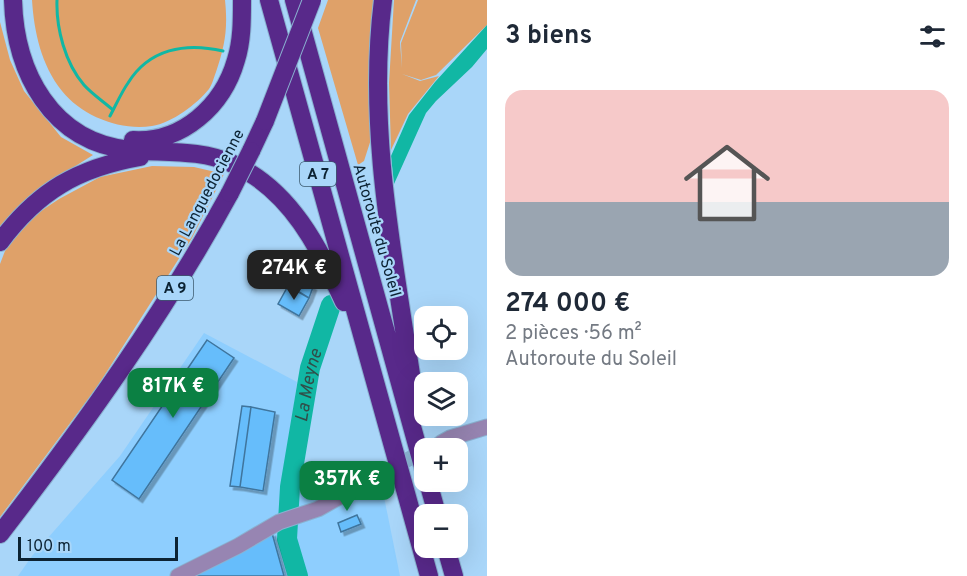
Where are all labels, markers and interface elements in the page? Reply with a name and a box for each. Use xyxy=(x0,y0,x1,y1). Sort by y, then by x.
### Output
text: 3 biens xyxy=(505,20,592,53)
icon: filters xyxy=(916,20,949,53)
street label: La Languedocienne xyxy=(166,126,250,260)
icon: home xyxy=(673,129,781,237)
road number: A 7 xyxy=(300,162,336,186)
street label: Autoroute du Soleil xyxy=(348,162,405,299)
pin: 274K € xyxy=(245,250,343,301)
text: 274K € xyxy=(261,256,327,282)
road number: A 9 xyxy=(157,276,193,300)
text: 274 000 € xyxy=(505,288,630,321)
map controls xyxy=(414,306,468,558)
button: locate xyxy=(414,306,468,360)
text: 2 pièces · 56 m² xyxy=(505,321,642,347)
water label: La Meyne xyxy=(291,345,329,424)
text: Autoroute du Soleil xyxy=(505,347,677,373)
pin: 817K € xyxy=(124,368,222,419)
button: layers xyxy=(414,372,468,426)
text: 817K € xyxy=(141,374,205,400)
button: + xyxy=(414,438,468,492)
pin: 357K € xyxy=(298,461,396,512)
text: 357K € xyxy=(314,467,380,493)
button: − xyxy=(414,504,468,558)
scale bar xyxy=(18,534,178,562)
text: 100 m xyxy=(27,537,71,557)

